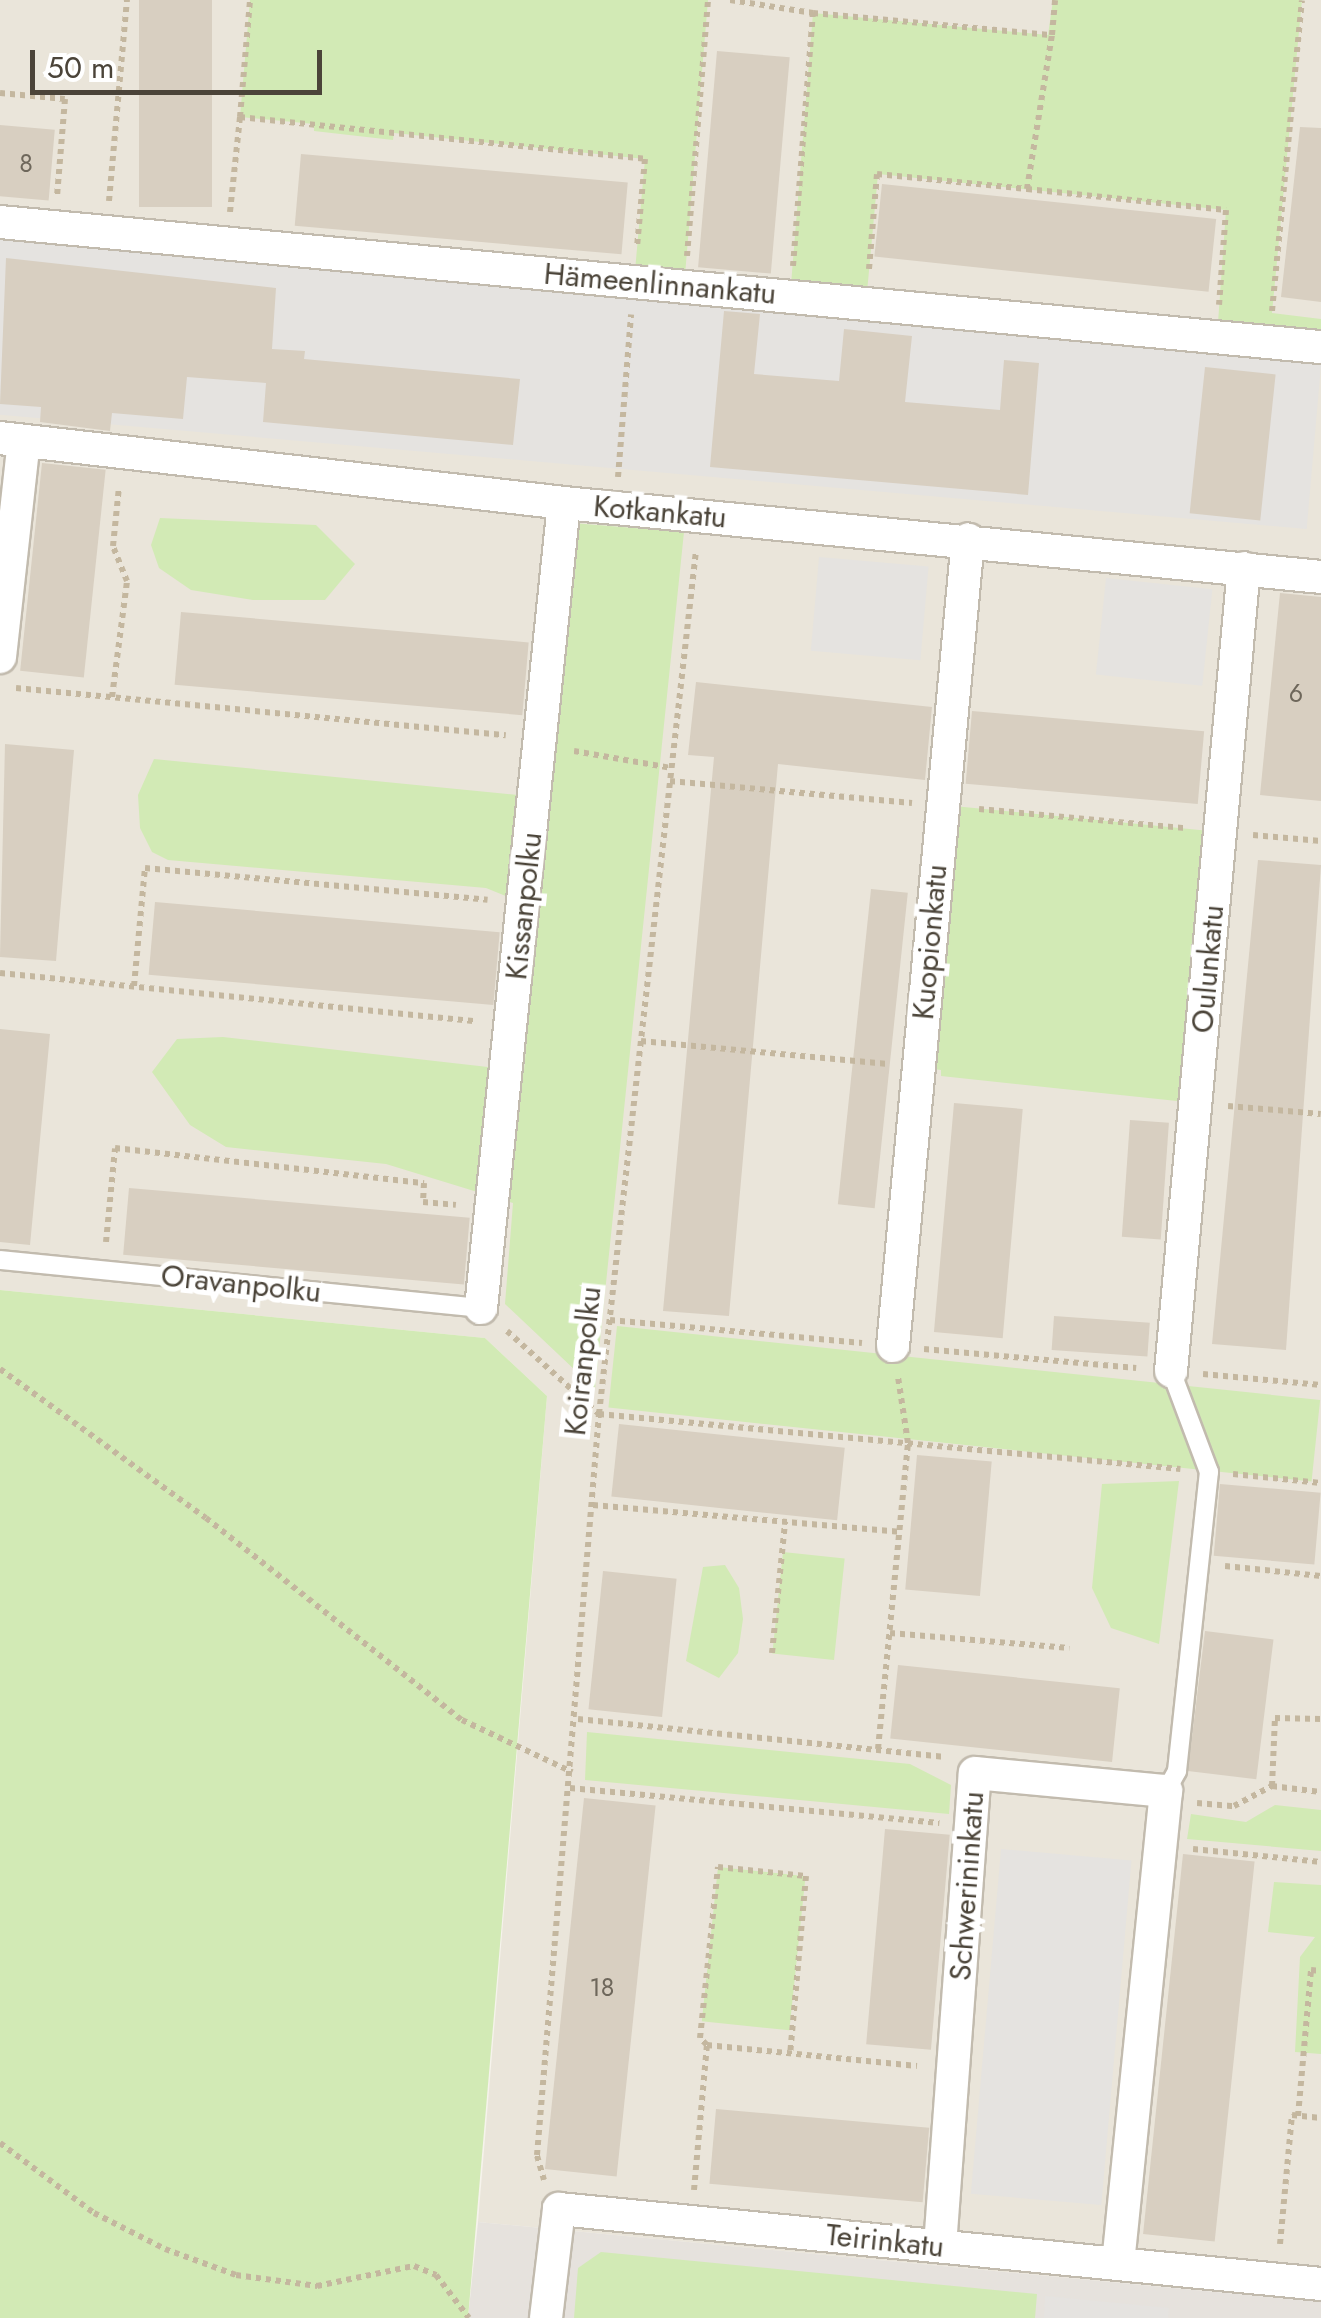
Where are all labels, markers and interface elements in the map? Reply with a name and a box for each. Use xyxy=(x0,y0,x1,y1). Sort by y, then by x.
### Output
scale bar xyxy=(35,30,328,92)
text: 50 m xyxy=(47,46,114,89)
house number: 8 xyxy=(19,148,33,178)
street label: Hämeenlinnankatu xyxy=(542,256,778,312)
street label: Kotkankatu xyxy=(592,488,728,536)
house number: 6 xyxy=(1289,678,1303,708)
street label: Kissanpolku xyxy=(498,830,550,982)
street label: Kuopionkatu xyxy=(905,863,955,1021)
street label: Oulunkatu xyxy=(1184,903,1232,1035)
street label: Oravanpolku xyxy=(159,1258,323,1310)
street label: Koiranpolku xyxy=(557,1285,609,1437)
street label: Schwerininkatu xyxy=(942,1790,992,1982)
house number: 18 xyxy=(590,1972,614,2002)
street label: Teirinkatu xyxy=(824,2217,946,2265)

